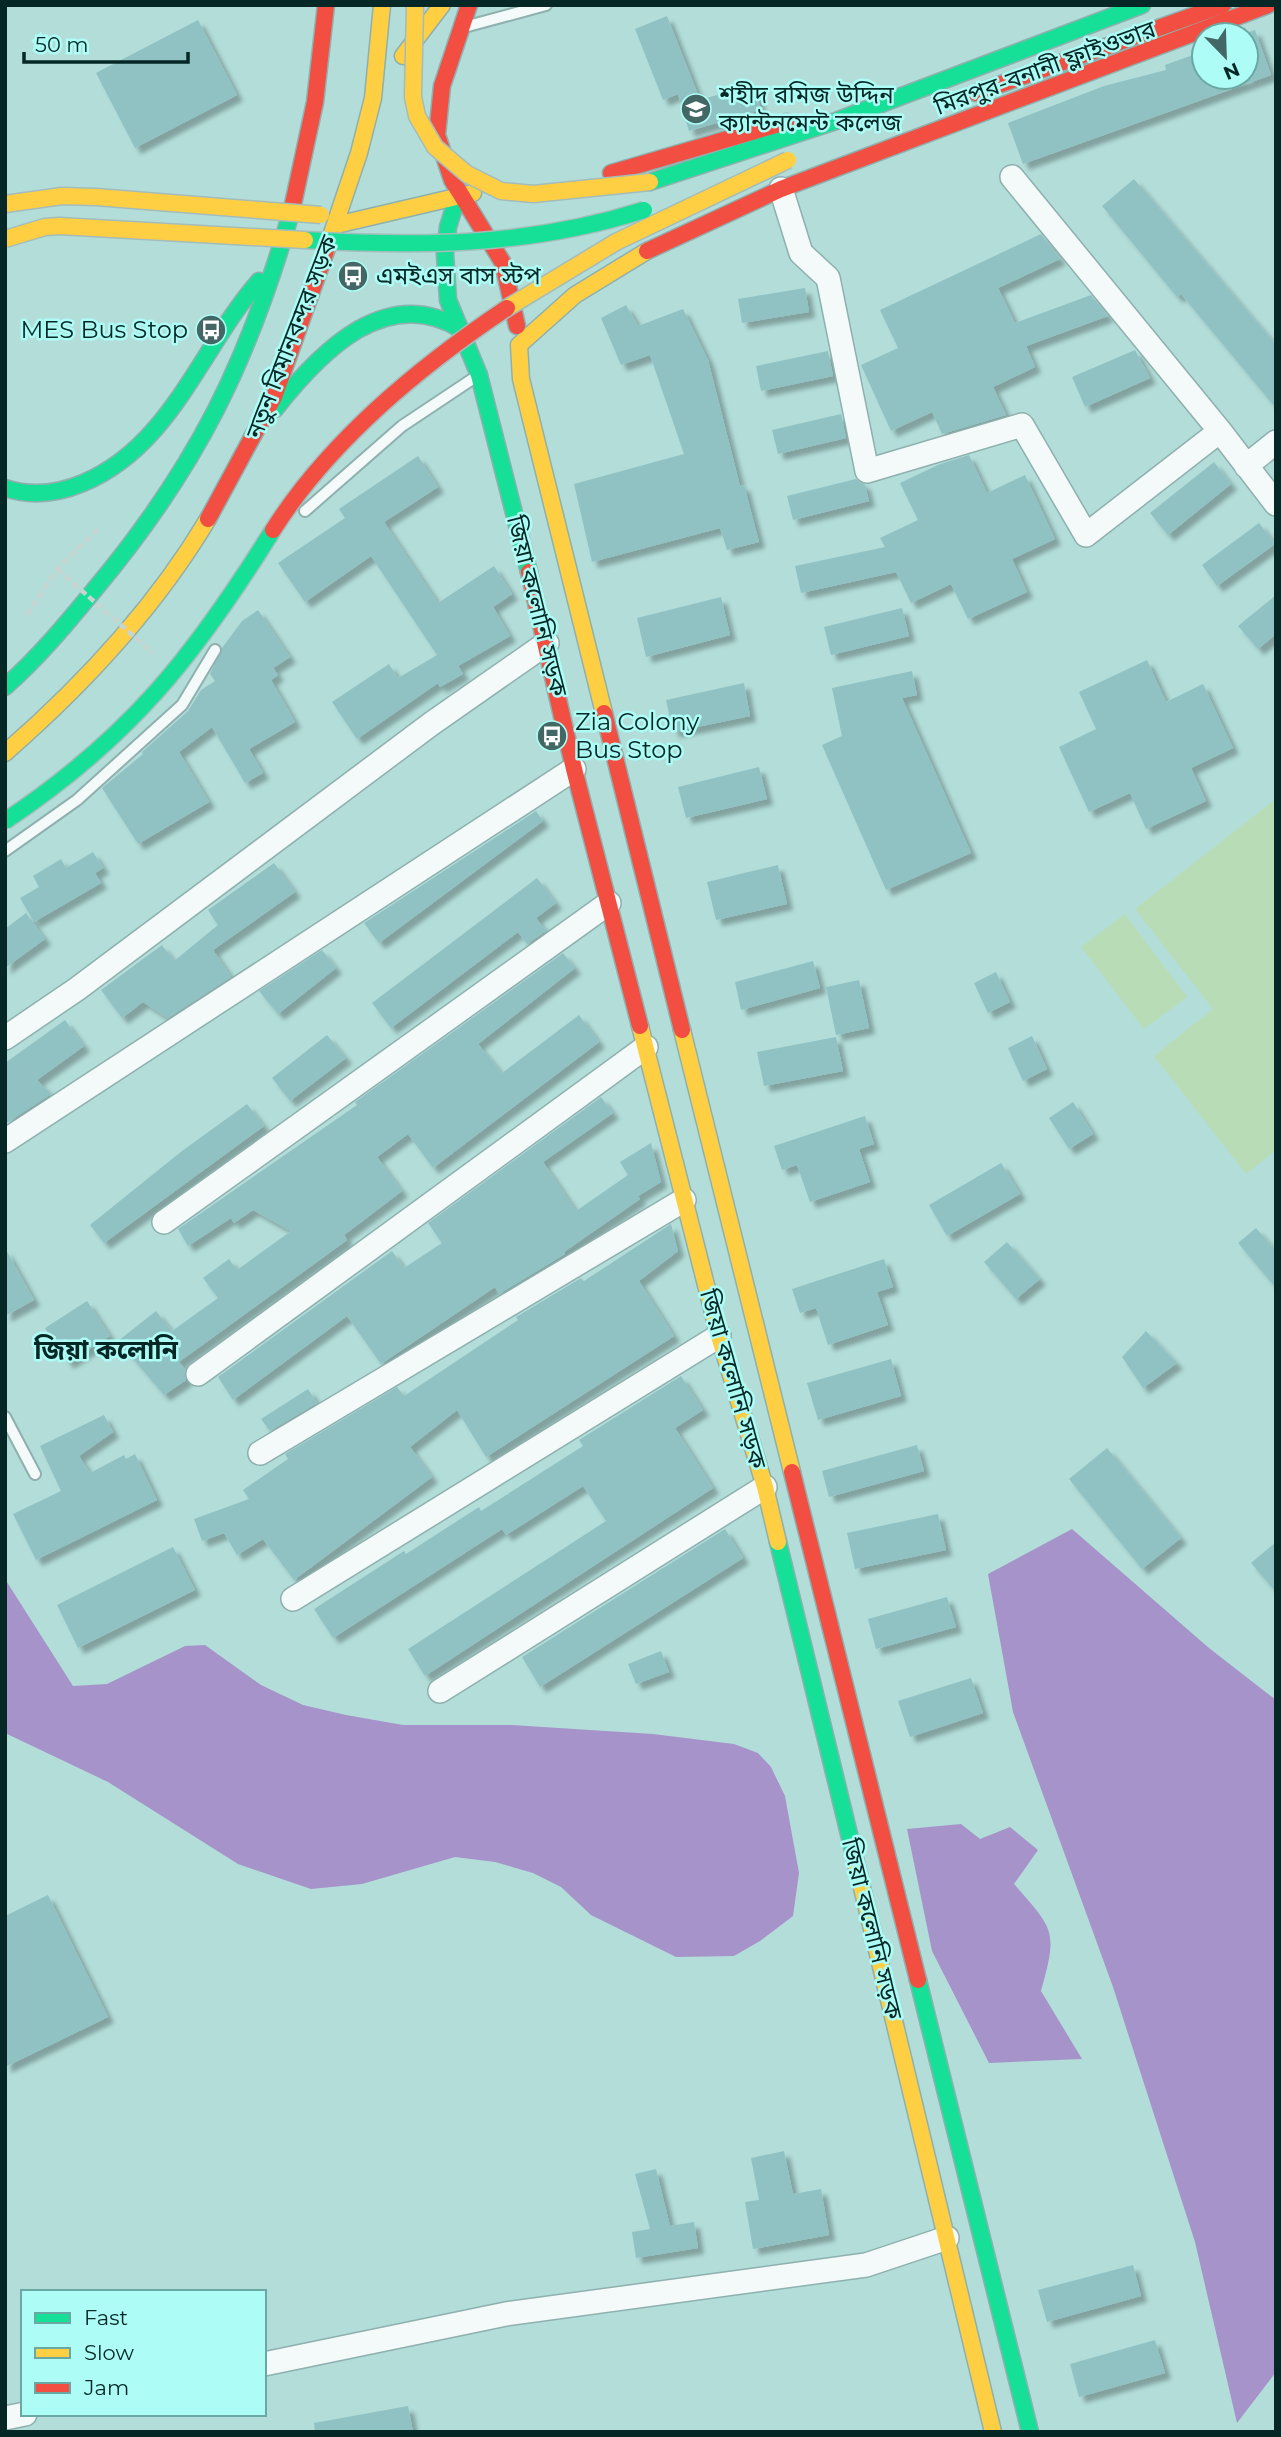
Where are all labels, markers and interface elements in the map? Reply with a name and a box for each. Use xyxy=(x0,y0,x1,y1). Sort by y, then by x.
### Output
street label: মিরপুর-বনানী ফ্লাইওভার xyxy=(929,14,1160,121)
scale bar xyxy=(24,21,189,65)
north arrow xyxy=(1190,21,1260,91)
text: 50 m xyxy=(35,32,89,57)
text: N xyxy=(1220,58,1243,85)
place label: শহীদ রমিজ উদ্দিন ক্যান্টনমেন্ট কলেজ xyxy=(718,80,902,137)
school or university icon: শহীদ রমিজ উদ্দিন ক্যান্টনমেন্ট কলেজ xyxy=(679,92,713,126)
street label: নতুন বিমানবন্দর সড়ক xyxy=(239,231,344,444)
bus stop icon: এমইএস বাস স্টপ xyxy=(336,259,370,293)
place label: এমইএস বাস স্টপ xyxy=(376,261,541,290)
bus stop icon: MES Bus Stop xyxy=(194,313,228,347)
place label: MES Bus Stop xyxy=(20,315,188,344)
street label: জিয়া কলোনি সড়ক xyxy=(501,512,574,700)
place label: Zia Colony Bus Stop xyxy=(575,707,699,764)
bus stop icon: Zia Colony Bus Stop xyxy=(535,719,569,753)
street label: জিয়া কলোনি সড়ক xyxy=(694,1285,773,1473)
district label: জিয়া কলোনি xyxy=(33,1334,179,1366)
street label: জিয়া কলোনি সড়ক xyxy=(836,1835,909,2023)
legend xyxy=(21,2290,266,2416)
text: Fast xyxy=(84,2305,128,2330)
text: Slow xyxy=(84,2340,134,2365)
text: Jam xyxy=(83,2375,129,2400)

